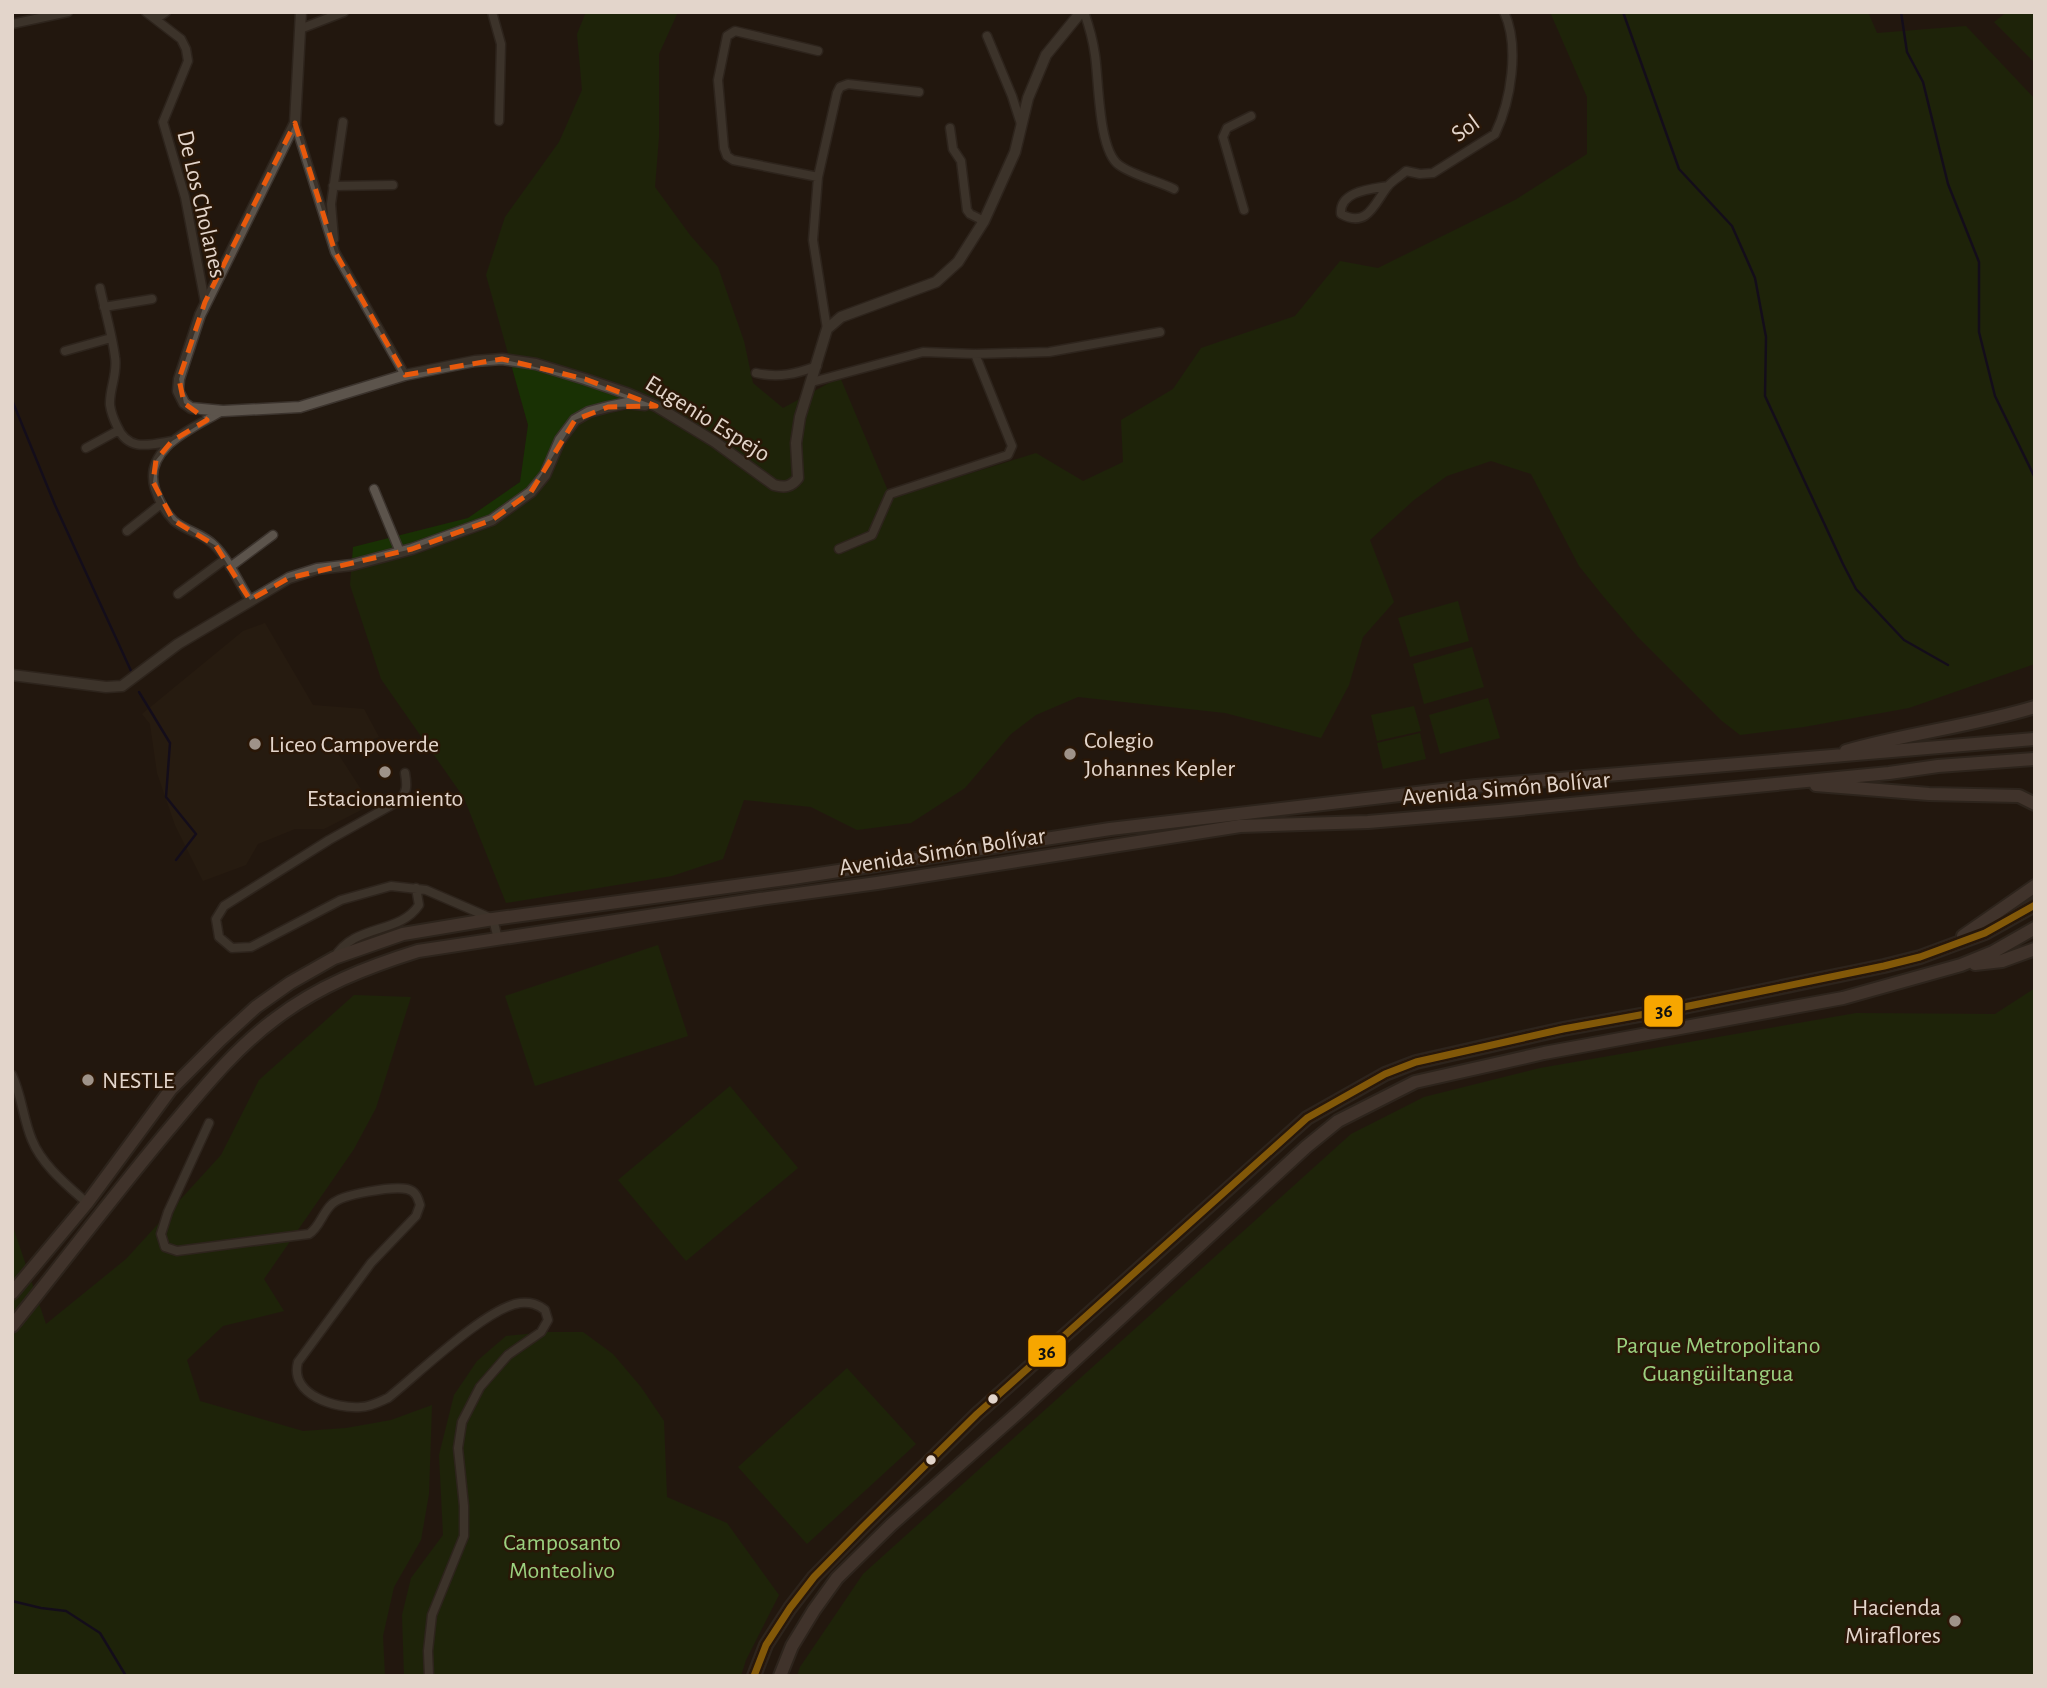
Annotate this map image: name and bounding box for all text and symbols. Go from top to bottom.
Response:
street label: Sol [1447,111,1484,147]
street label: De Los Cholanes [172,128,230,280]
street label: Eugenio Espejo [641,371,774,467]
place label: Colegio Johannes Kepler [1084,729,1235,781]
place label: Liceo Campoverde [269,733,439,757]
marker: Liceo Campoverde [247,736,263,752]
marker: Colegio Johannes Kepler [1062,746,1078,762]
marker: Estacionamiento [377,764,393,780]
street label: Avenida Simón Bolívar [1401,768,1611,810]
place label: Estacionamiento [307,787,463,811]
street label: Avenida Simón Bolívar [837,824,1047,880]
line badge: 36 [1643,994,1684,1028]
text: 36 [1655,1002,1673,1021]
place label: NESTLE [102,1069,175,1093]
marker: NESTLE [80,1072,96,1088]
line badge: 36 [1027,1334,1067,1368]
park label: Parque Metropolitano Guangüiltangua [1615,1334,1821,1386]
text: 36 [1038,1343,1056,1362]
unlabelled marker [986,1392,1000,1406]
unlabelled marker [924,1453,938,1467]
park label: Camposanto Monteolivo [503,1531,621,1583]
place label: Hacienda Miraflores [1845,1596,1941,1648]
marker: Hacienda Miraflores [1947,1613,1963,1629]

